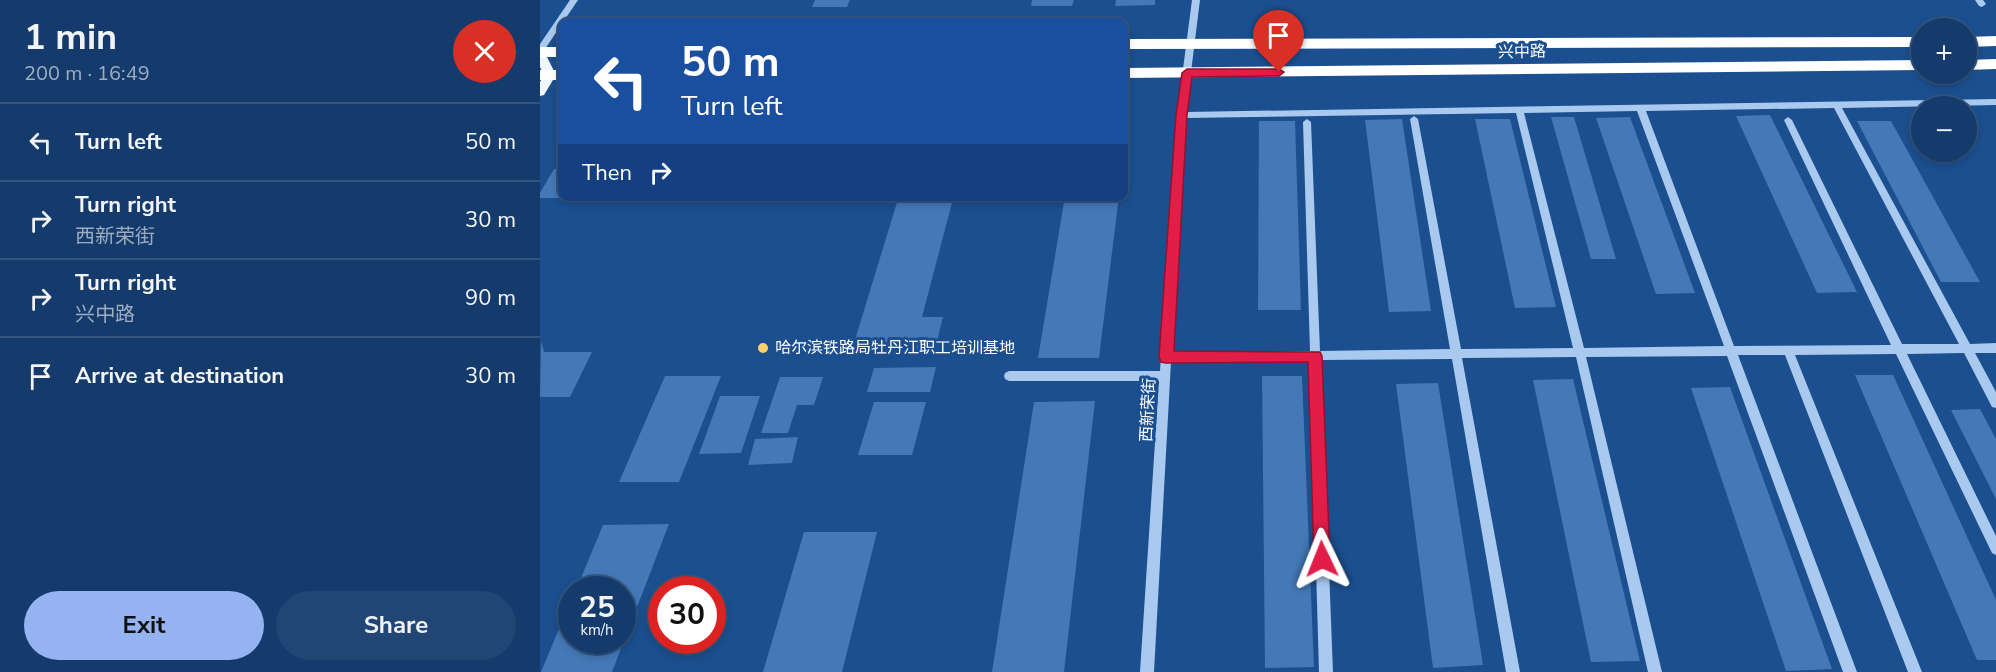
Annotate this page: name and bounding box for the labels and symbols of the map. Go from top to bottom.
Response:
pin [1253,10,1304,72]
street label: 兴中路 [1498,41,1546,63]
place label: 哈尔滨铁路局牡丹江职工培训基地 [775,337,1015,359]
marker: 哈尔滨铁路局牡丹江职工培训基地 [756,341,770,355]
street label: 西新荣街 [1135,377,1161,443]
position arrow [1290,527,1354,591]
speed limit sign: 30 [648,576,726,654]

